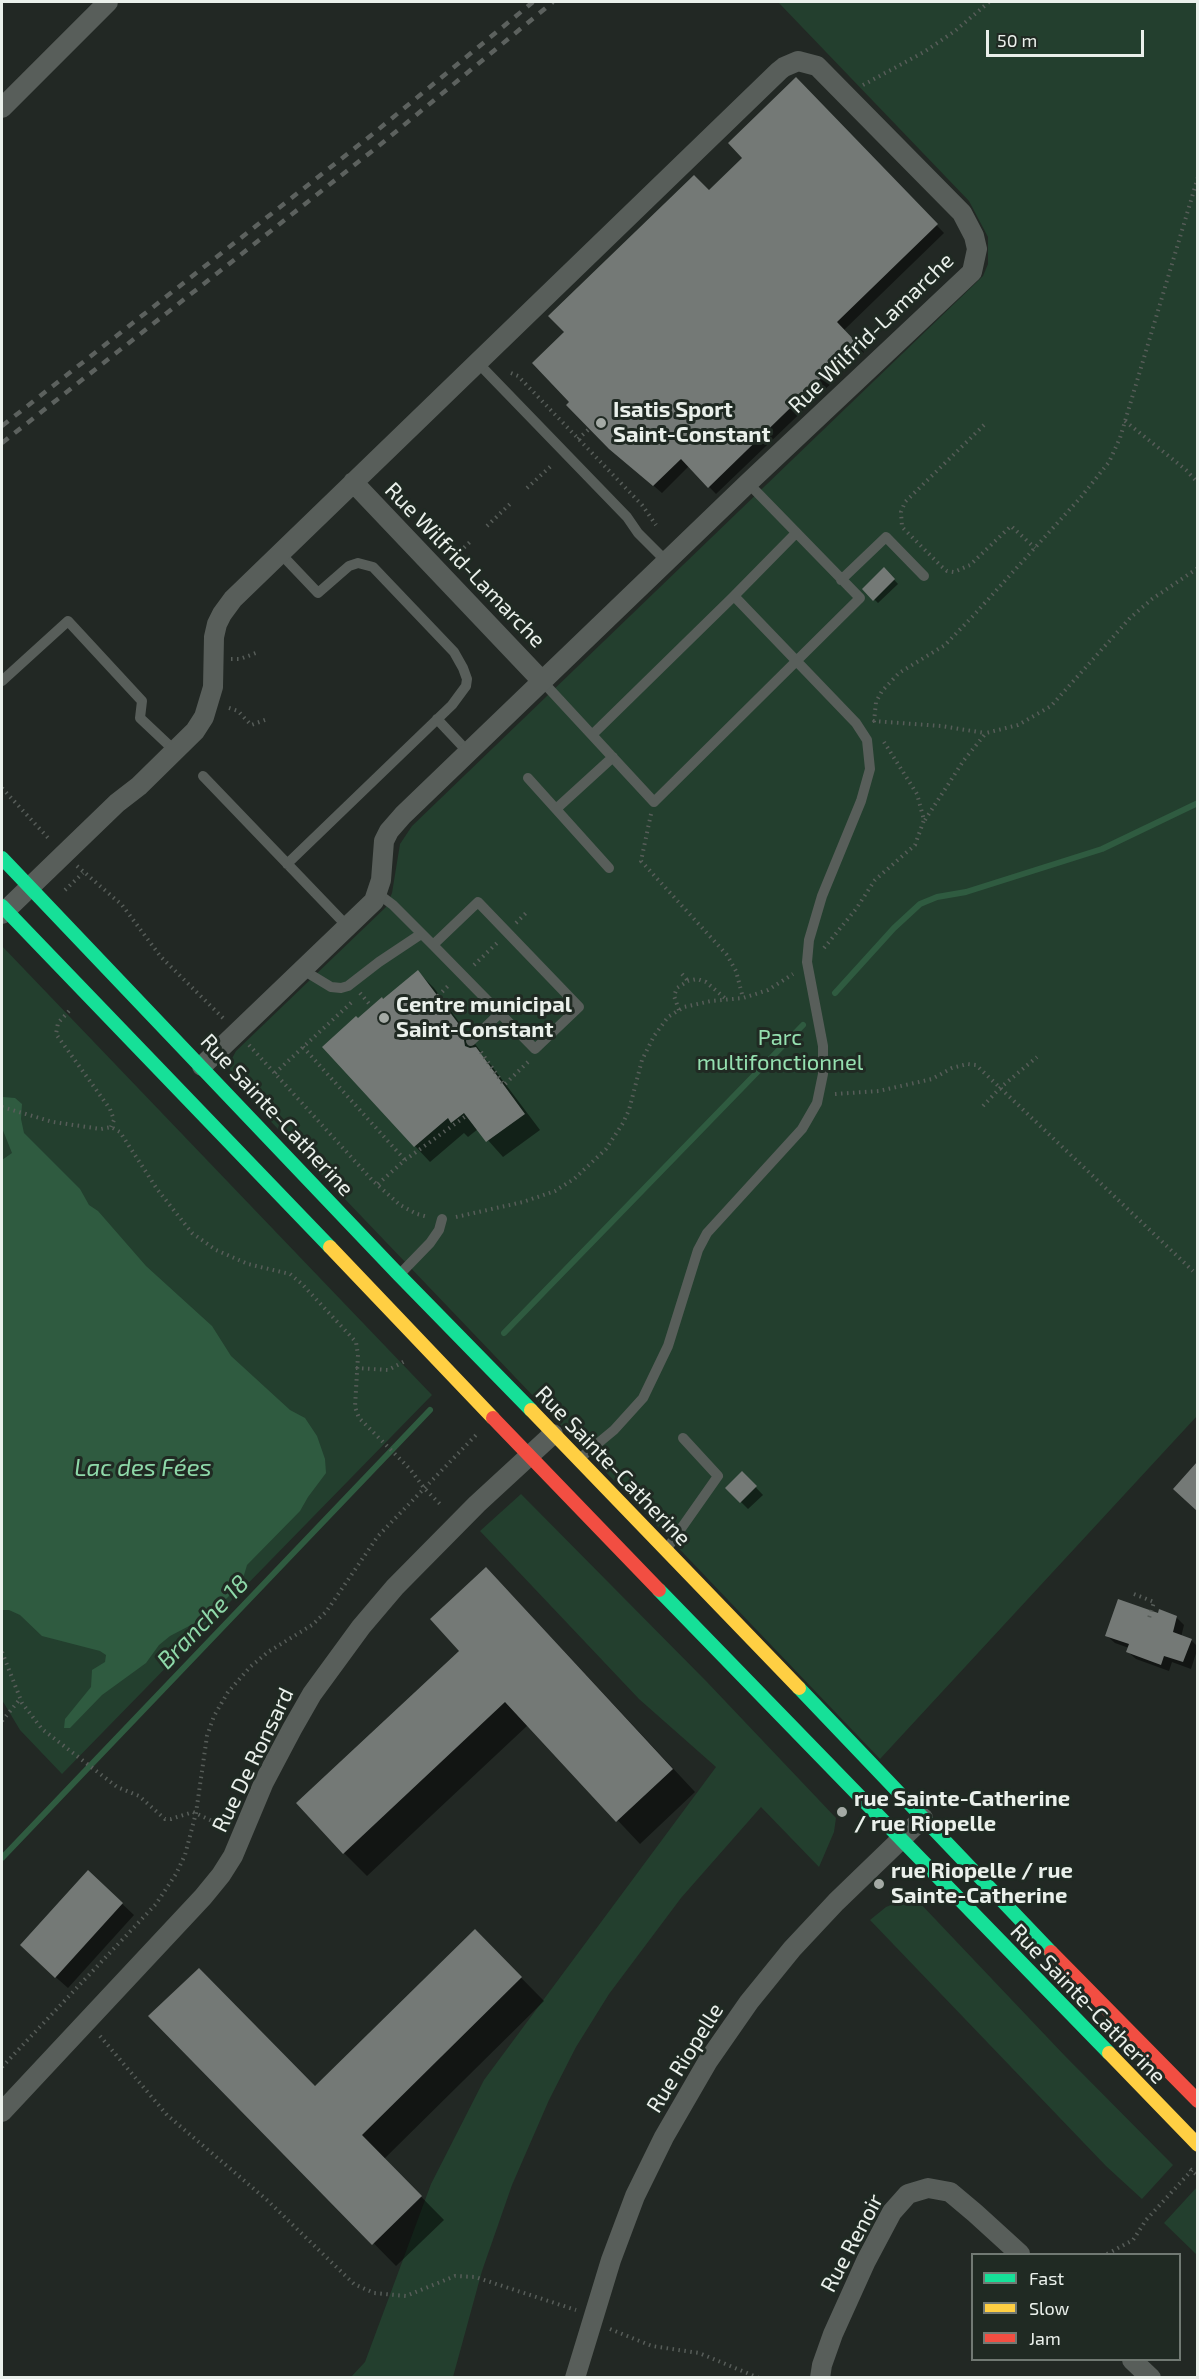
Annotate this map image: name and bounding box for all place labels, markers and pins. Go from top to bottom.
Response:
place label: Isatis Sport Saint-Constant [613,397,770,448]
marker: Isatis Sport Saint-Constant [594,416,608,430]
place label: Centre municipal Saint-Constant [396,992,572,1044]
marker: Centre municipal Saint-Constant [377,1011,391,1025]
place label: rue Sainte-Catherine / rue Riopelle [854,1786,1070,1838]
marker: rue Sainte-Catherine / rue Riopelle [835,1805,849,1819]
place label: rue Riopelle / rue Sainte-Catherine [891,1858,1073,1910]
marker: rue Riopelle / rue Sainte-Catherine [872,1877,886,1891]

